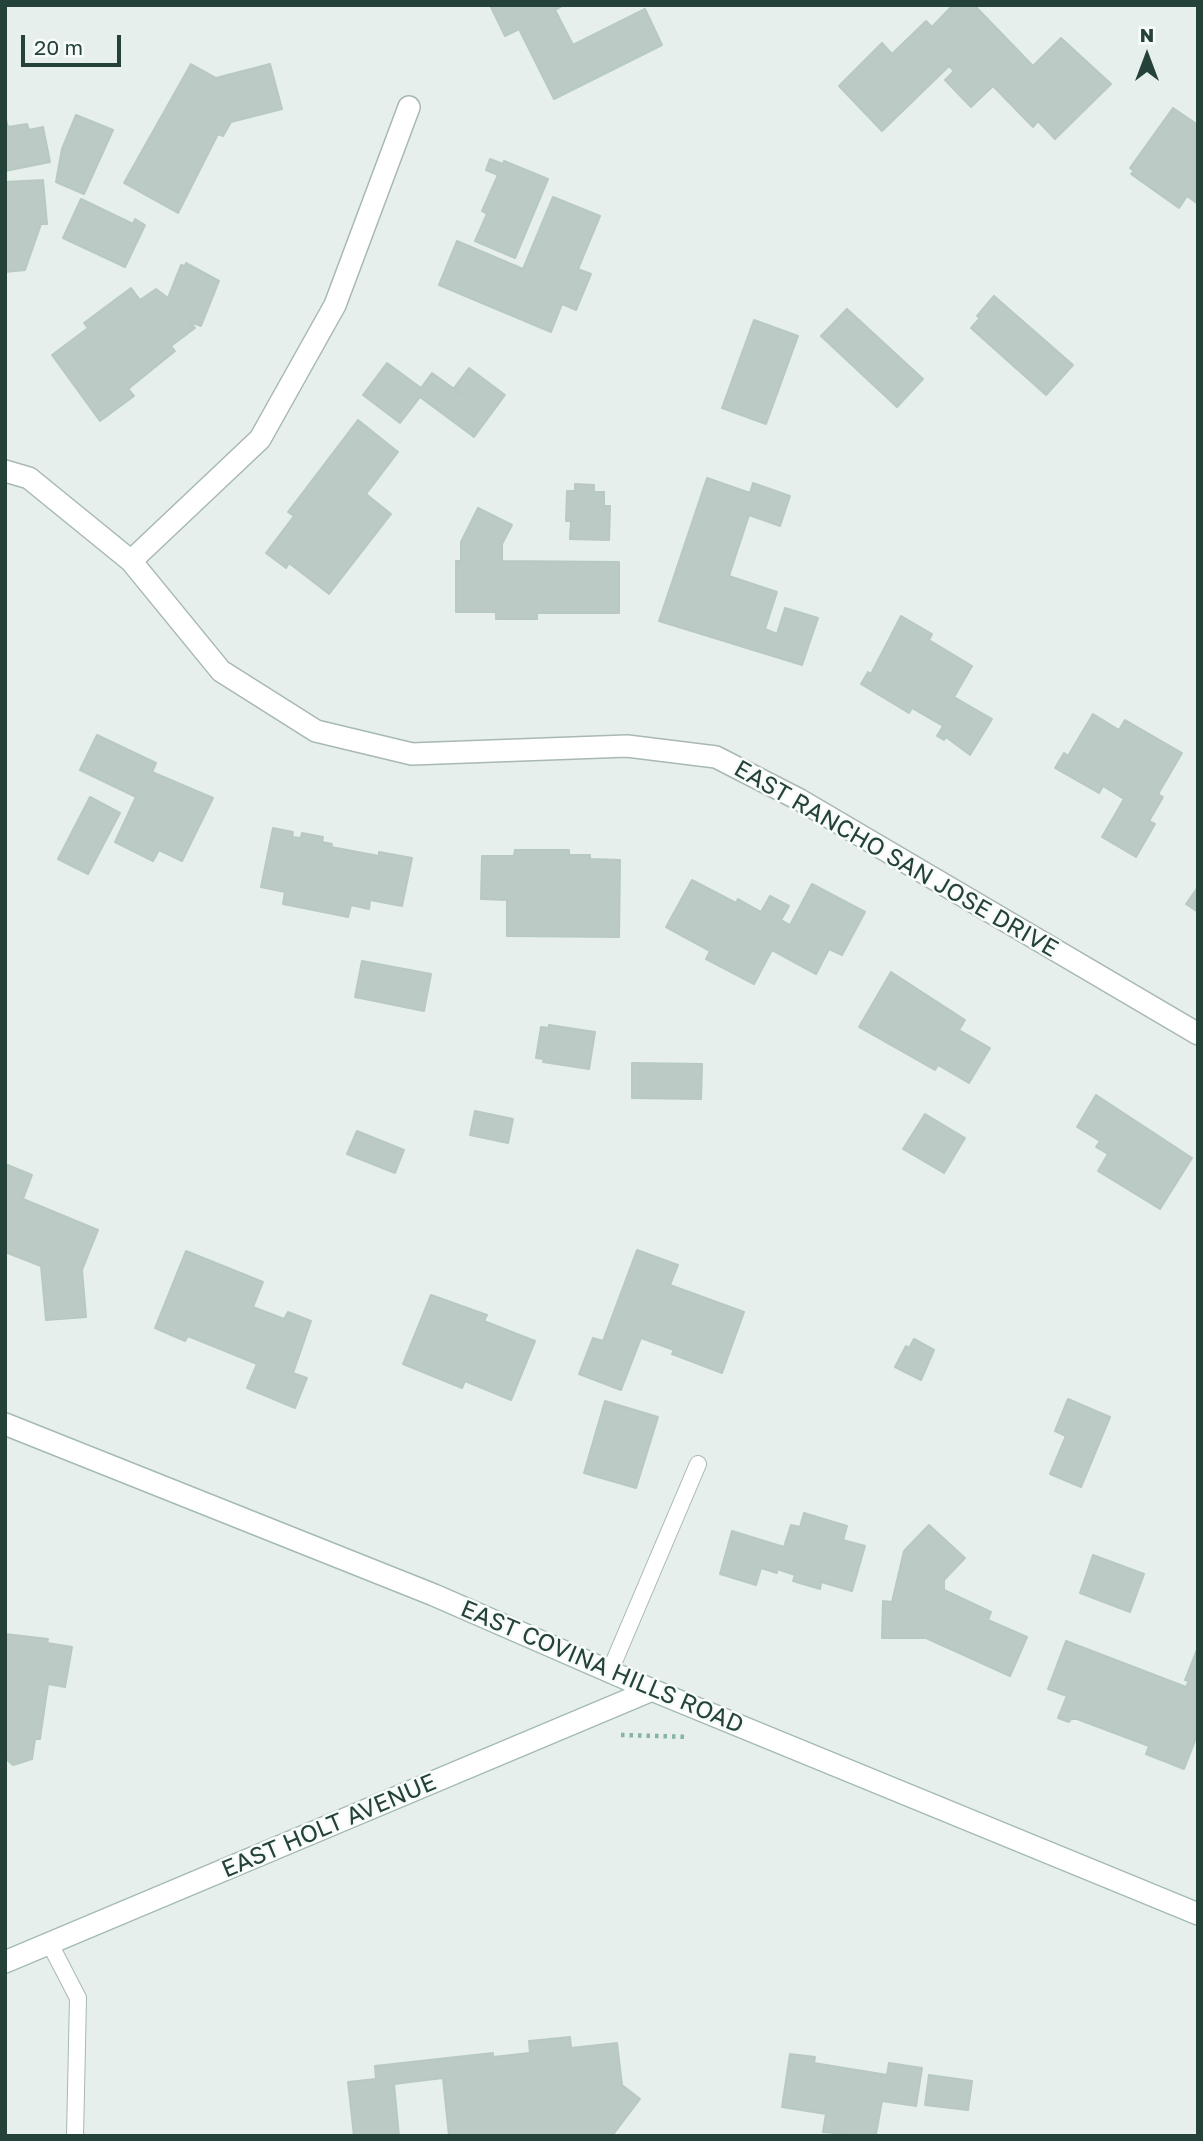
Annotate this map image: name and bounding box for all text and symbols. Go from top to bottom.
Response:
scale bar [24,21,124,65]
north arrow [1112,21,1182,91]
text: N [1140,23,1154,46]
text: 20 m [34,34,83,60]
street label: EAST RANCHO SAN JOSE DRIVE [729,754,1063,964]
street label: EAST COVINA HILLS ROAD [456,1594,748,1740]
street label: EAST HOLT AVENUE [217,1768,441,1884]

